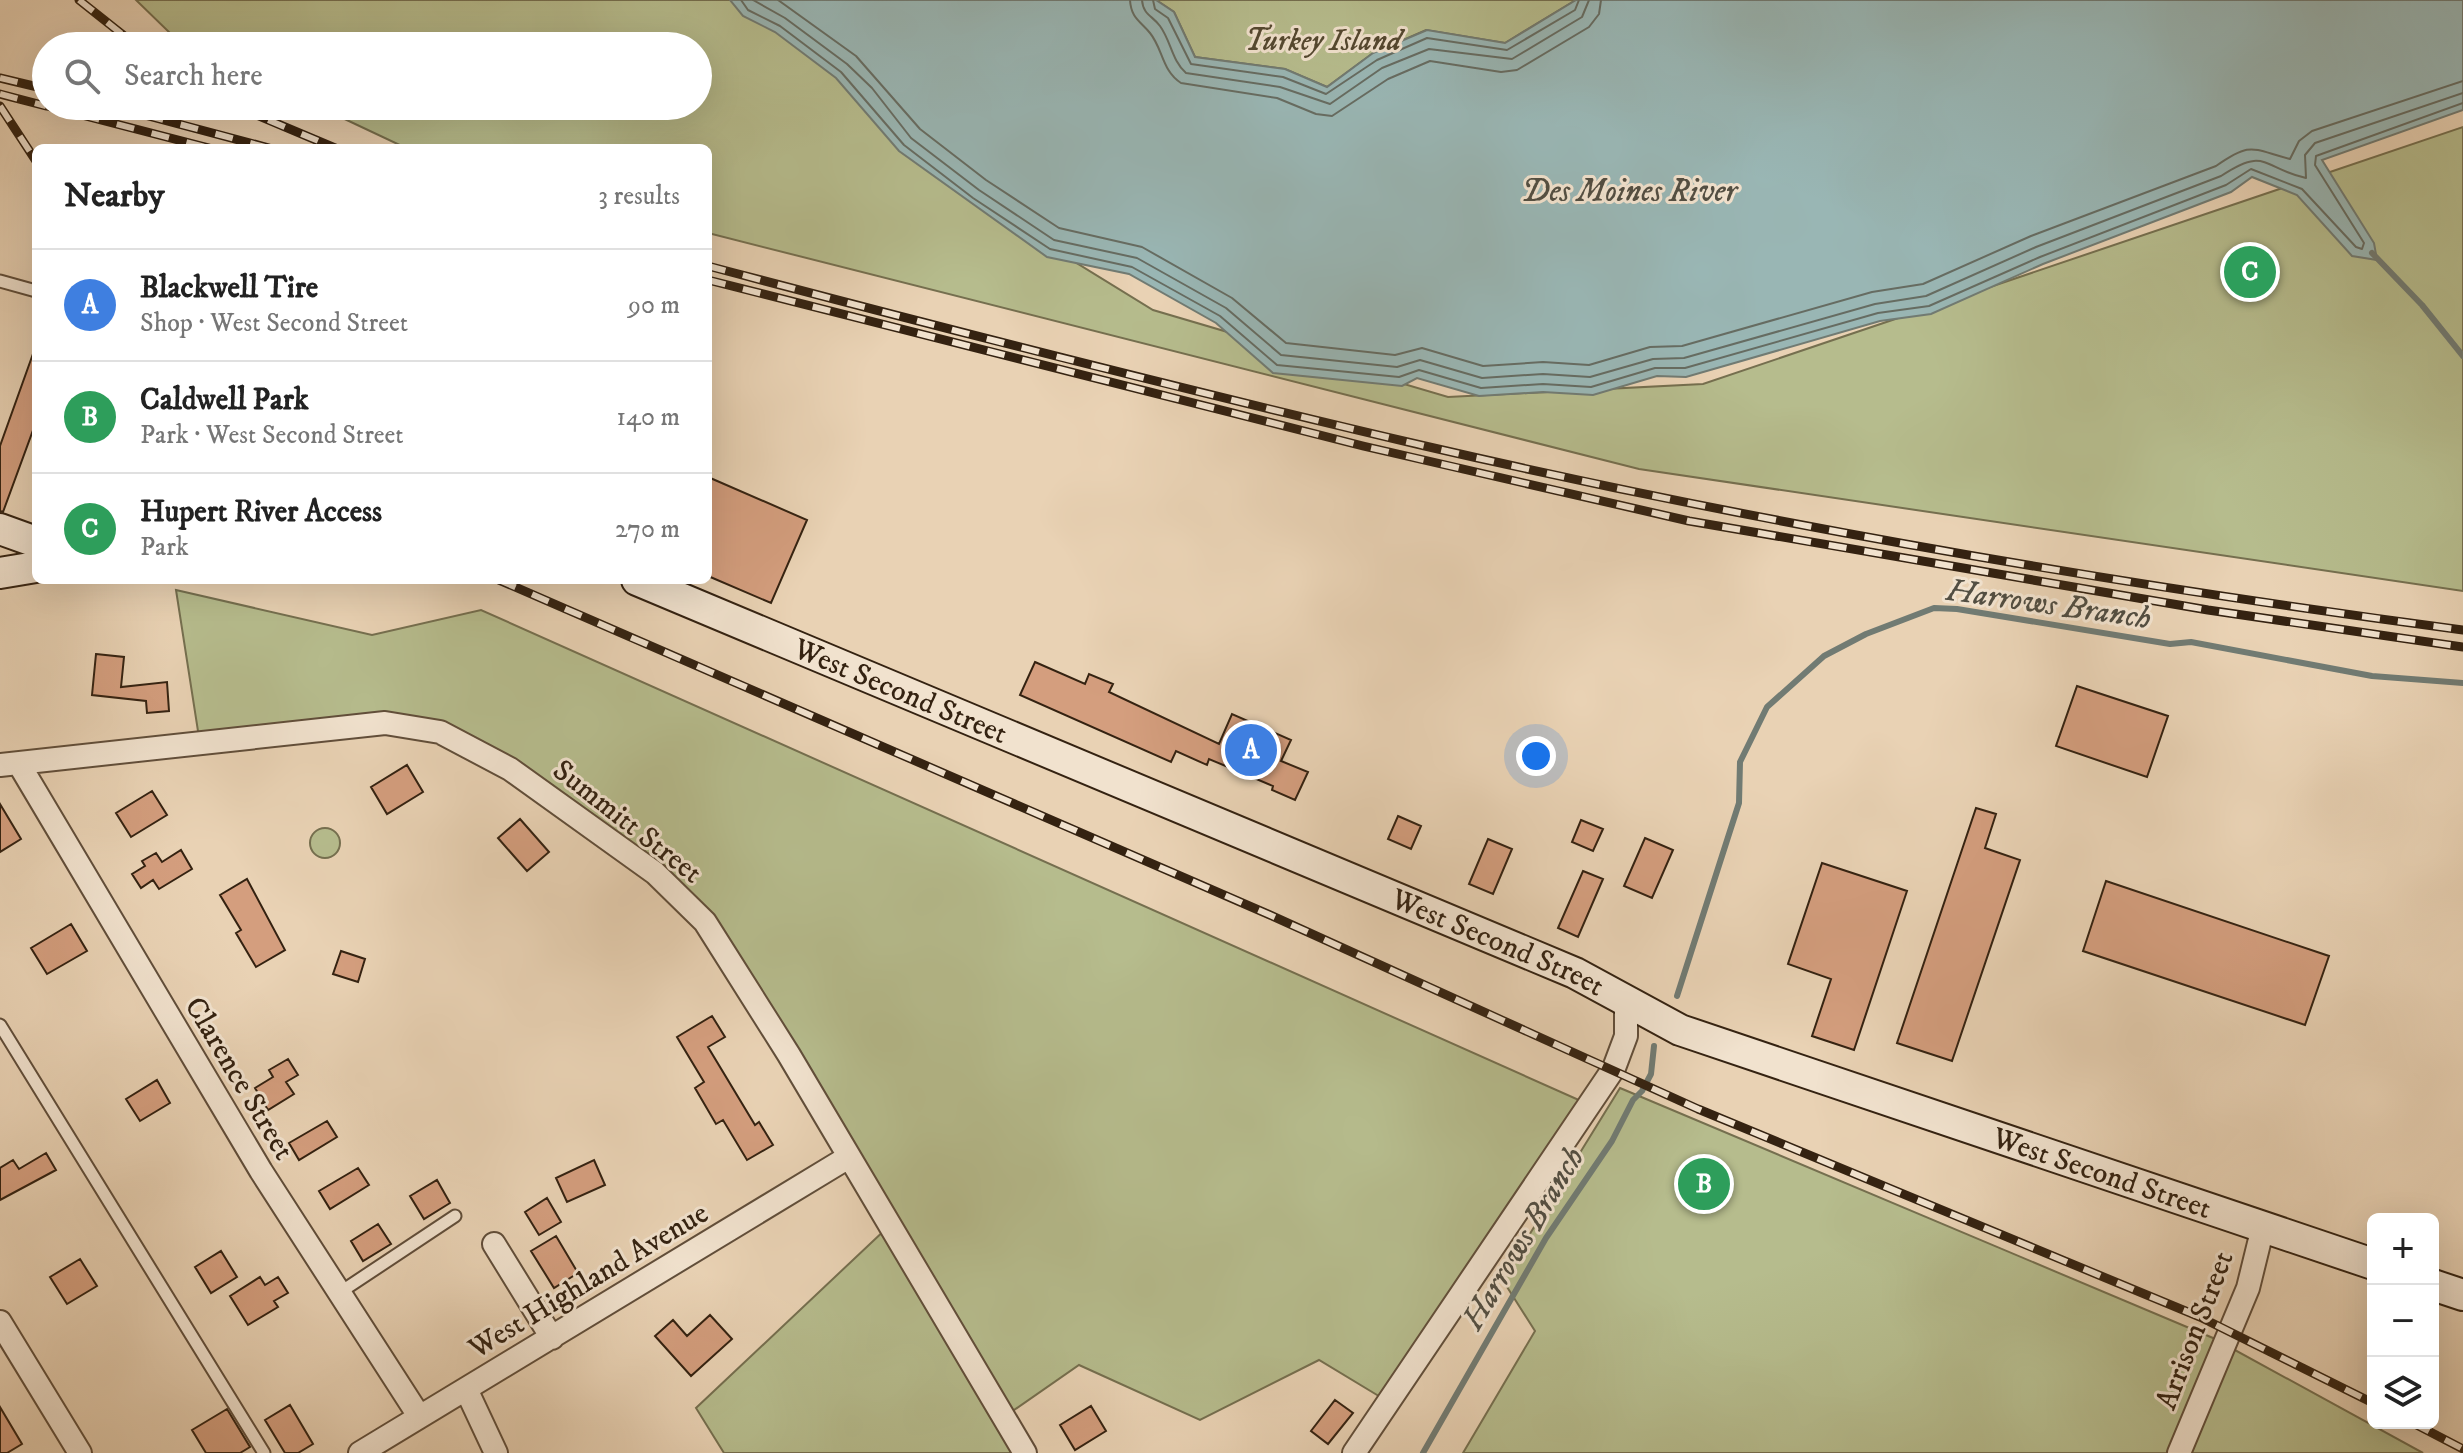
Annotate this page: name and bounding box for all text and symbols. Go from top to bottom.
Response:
park label: Turkey Island [1245,23,1406,60]
search box [32,32,712,120]
icon: search [60,54,104,98]
text: Search here [124,58,263,95]
water label: Des Moines River [1521,172,1739,212]
text: Nearby [64,175,165,217]
text: 3 results [598,180,680,213]
pin: C [2224,242,2276,302]
text: Blackwell Tire [140,270,318,307]
text: A [82,289,98,322]
text: 90 m [628,289,680,322]
text: Shop · West Second Street [140,307,408,340]
text: Caldwell Park [140,382,309,419]
text: B [82,401,98,434]
text: 140 m [616,401,680,434]
text: Park · West Second Street [140,419,404,452]
text: Hupert River Access [140,494,382,531]
text: C [81,513,99,546]
text: 270 m [615,513,680,546]
text: Park [140,531,189,564]
water label: Harrows Branch [1943,571,2154,639]
street label: West Second Street [787,630,1013,753]
pin: A [1225,720,1277,780]
your location [1516,736,1556,776]
street label: Summitt Street [545,752,709,892]
street label: West Second Street [1385,881,1610,1005]
street label: Clarence Street [176,991,302,1167]
street label: West Second Street [1987,1120,2216,1228]
water label: Harrows Branch [1453,1140,1594,1339]
pin: B [1678,1154,1730,1214]
street label: West Highland Avenue [461,1195,715,1368]
map controls [2367,1213,2439,1429]
button: + [2367,1213,2439,1285]
street label: Arrison Street [2148,1246,2243,1415]
button: − [2367,1285,2439,1357]
button: layers [2367,1357,2439,1429]

